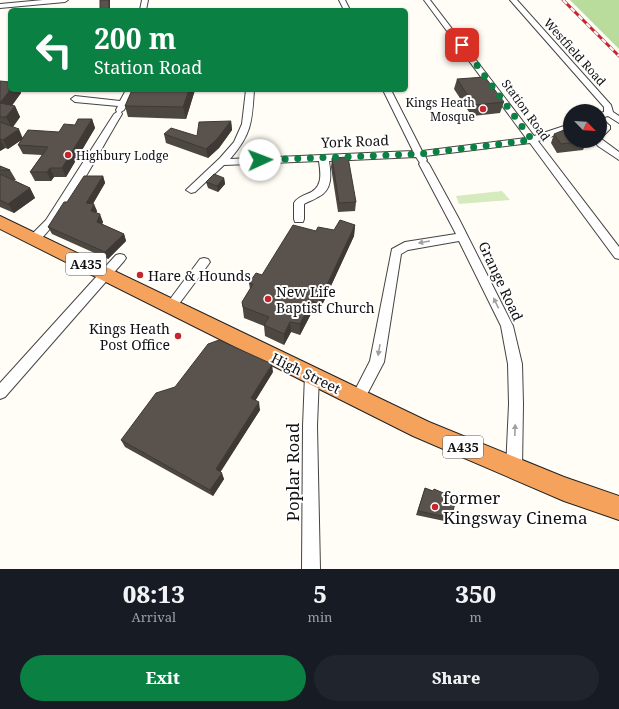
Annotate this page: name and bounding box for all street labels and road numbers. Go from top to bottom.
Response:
street label: Westfield Road [540,15,610,90]
street label: Station Road [498,76,554,145]
street label: York Road [320,130,390,152]
street label: Grange Road [474,238,528,324]
road number: A435 [66,253,106,275]
street label: High Street [268,348,344,398]
street label: Poplar Road [281,422,304,521]
road number: A435 [443,436,483,458]

